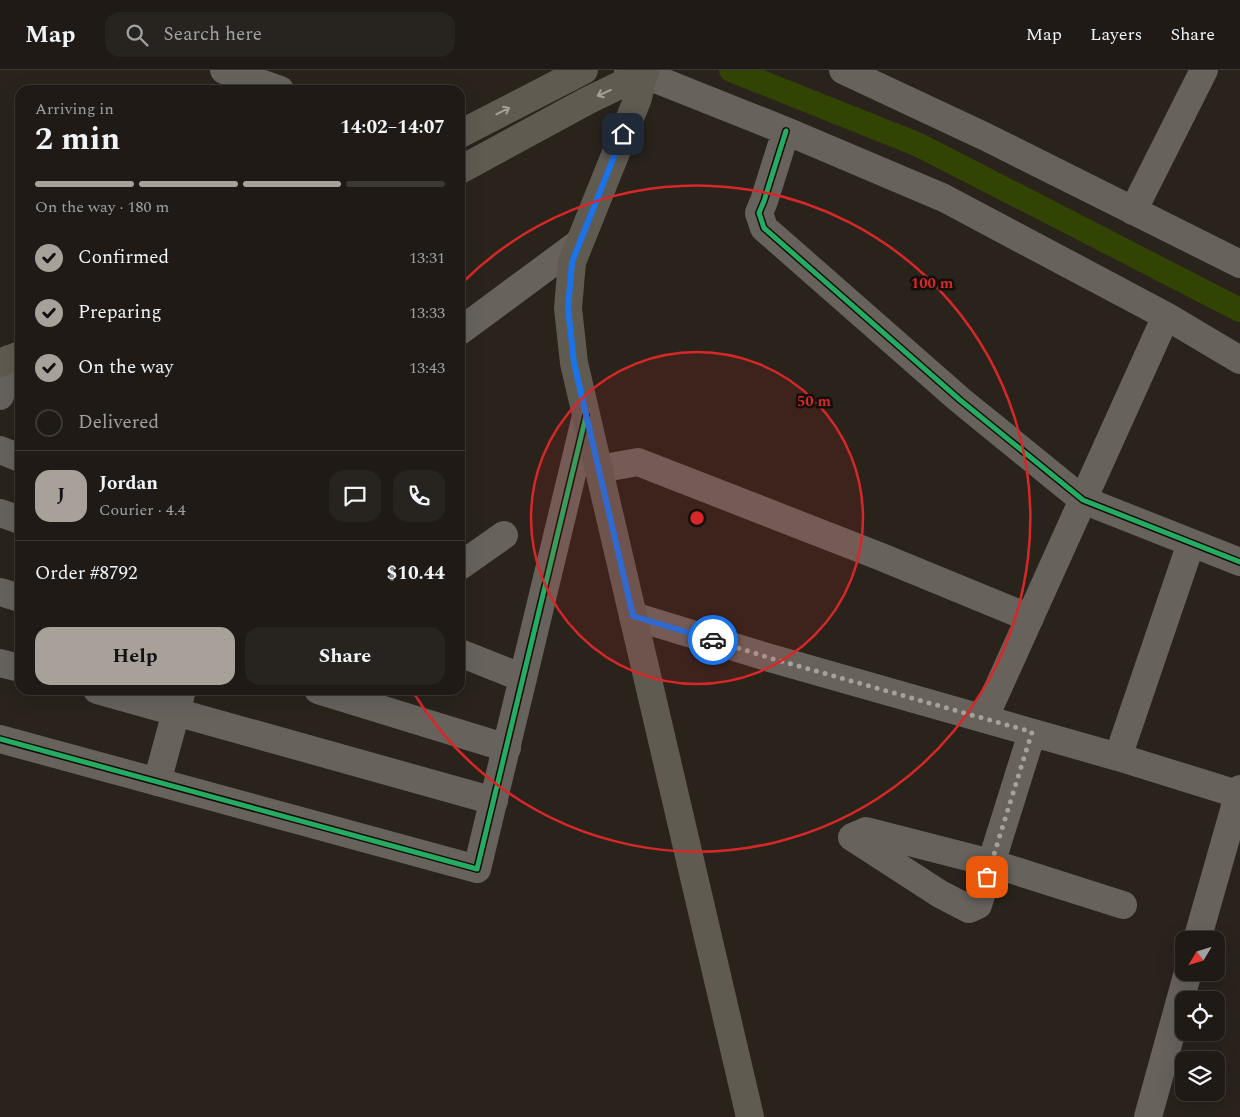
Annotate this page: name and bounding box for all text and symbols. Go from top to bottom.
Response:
search box [105,12,455,57]
text: Map [25,17,75,53]
text: Search here [163,20,262,49]
icon: search [123,21,151,49]
text: Map [1026,21,1062,48]
text: Layers [1090,21,1142,48]
text: Share [1170,21,1215,48]
one-way arrow [597,89,612,99]
text: Arriving in [35,97,114,121]
one-way arrow [496,106,511,116]
text: 14:02–14:07 [340,113,445,142]
pin [602,113,644,155]
text: 2 min [35,115,120,164]
icon: home [609,120,637,148]
text: On the way · 180 m [35,195,169,219]
text: Confirmed [78,243,169,272]
icon: check [35,244,63,272]
text: 13:31 [409,246,445,270]
text: 100 m [911,272,954,295]
text: Preparing [78,298,162,327]
icon: check [35,299,63,327]
text: 13:33 [409,301,445,325]
text: On the way [78,353,174,382]
icon: check [35,354,63,382]
text: 13:43 [409,356,445,380]
text: 50 m [797,390,832,413]
text: Delivered [78,408,159,437]
text: Jordan [99,469,158,498]
button: chat [329,470,381,522]
button: phone [393,470,445,522]
text: J [57,481,65,510]
text: Courier · 4.4 [99,498,186,522]
centre of rings [688,509,706,527]
text: Order #8792 [35,559,138,588]
text: $10.44 [387,559,445,588]
courier [688,615,738,665]
icon: car [699,626,727,654]
button: Help [35,627,235,685]
button: Share [245,627,445,685]
pin [966,856,1008,898]
icon: bag [973,863,1001,891]
north arrow [1175,931,1225,981]
map controls [1175,931,1225,1101]
button: locate [1175,991,1225,1041]
button: layers [1175,1051,1225,1101]

